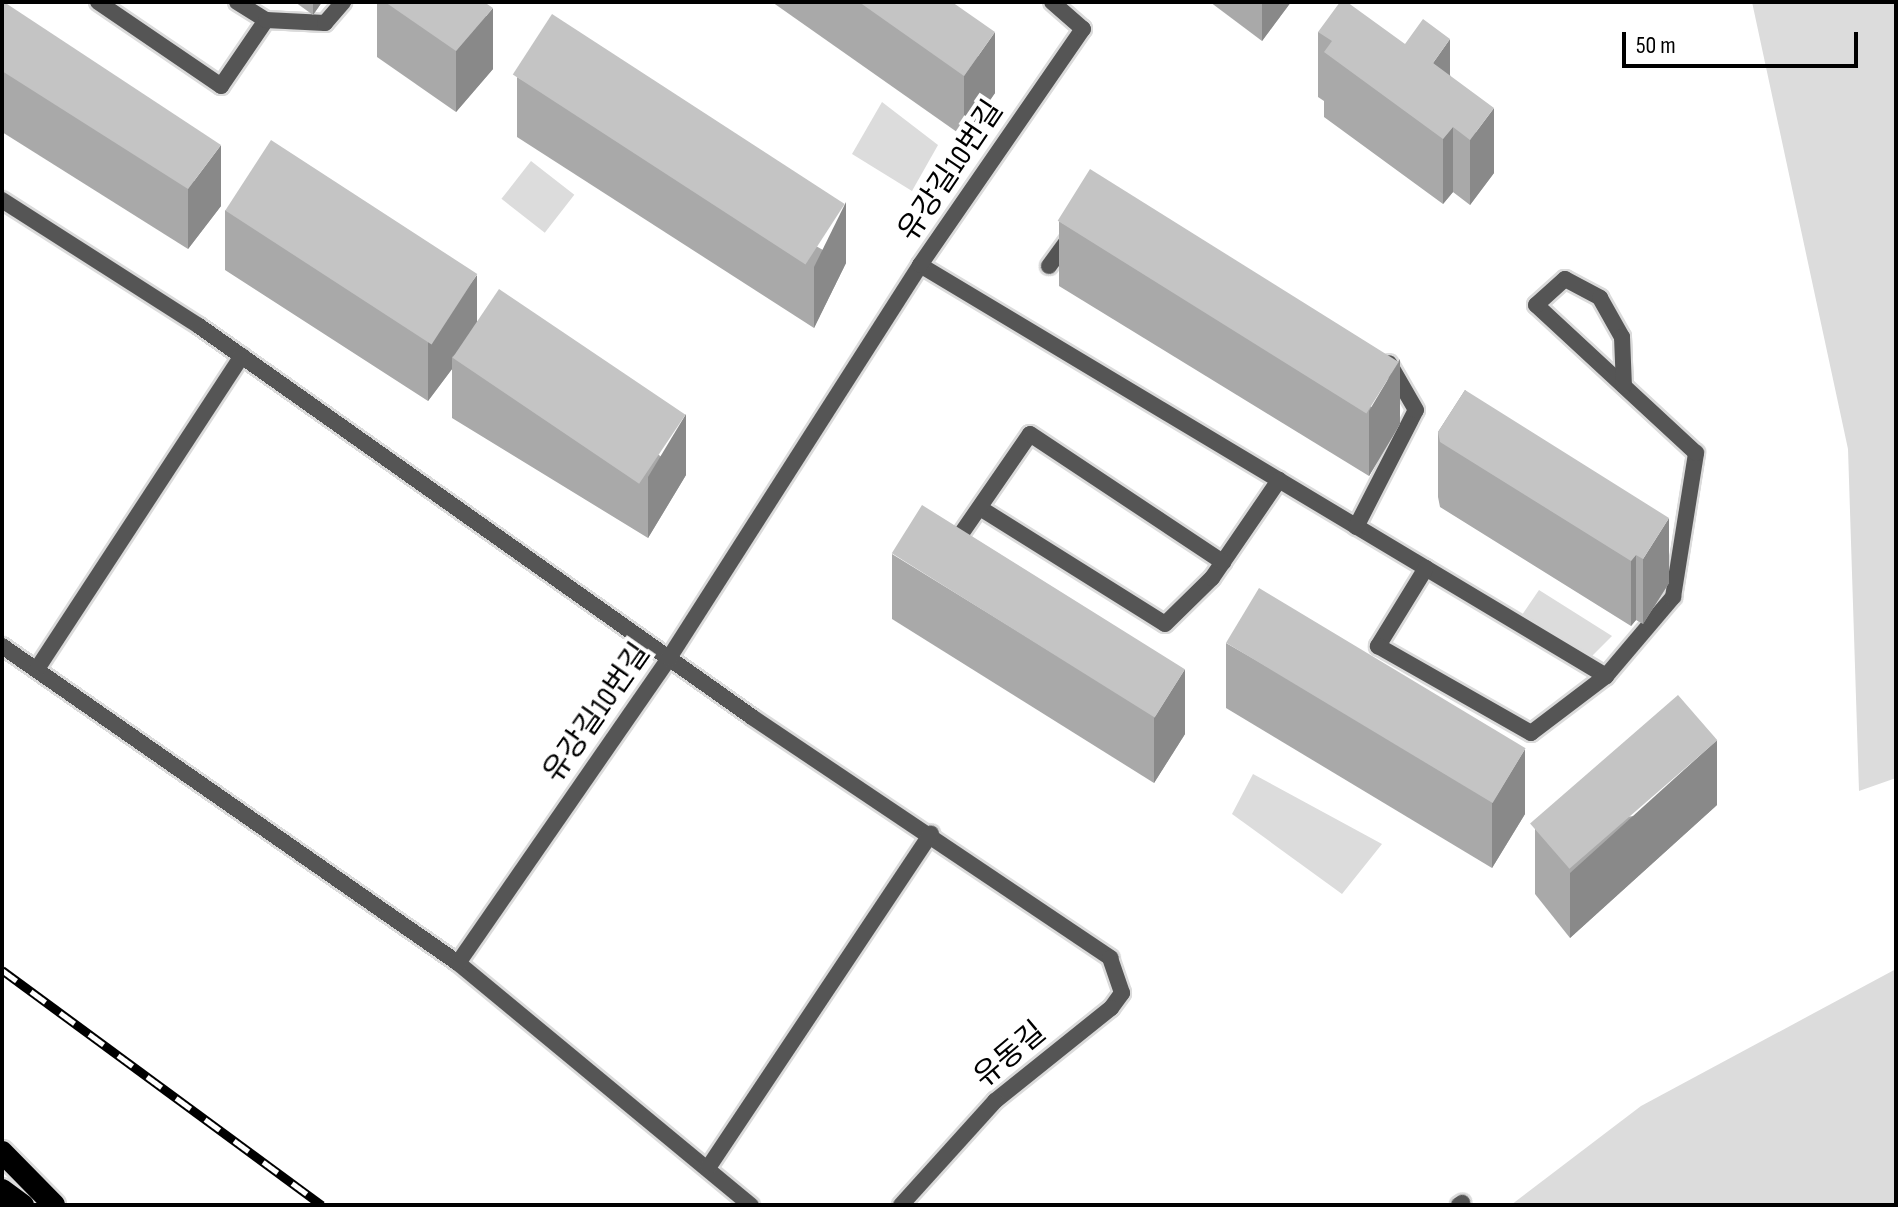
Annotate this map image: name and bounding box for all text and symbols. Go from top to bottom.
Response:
scale bar [1626,16,1862,66]
text: 50 m [1636,31,1676,60]
street label: 유강길10번길 [891,94,1011,248]
street label: 유강길10번길 [536,636,658,790]
street label: 유동길 [967,1015,1053,1095]

